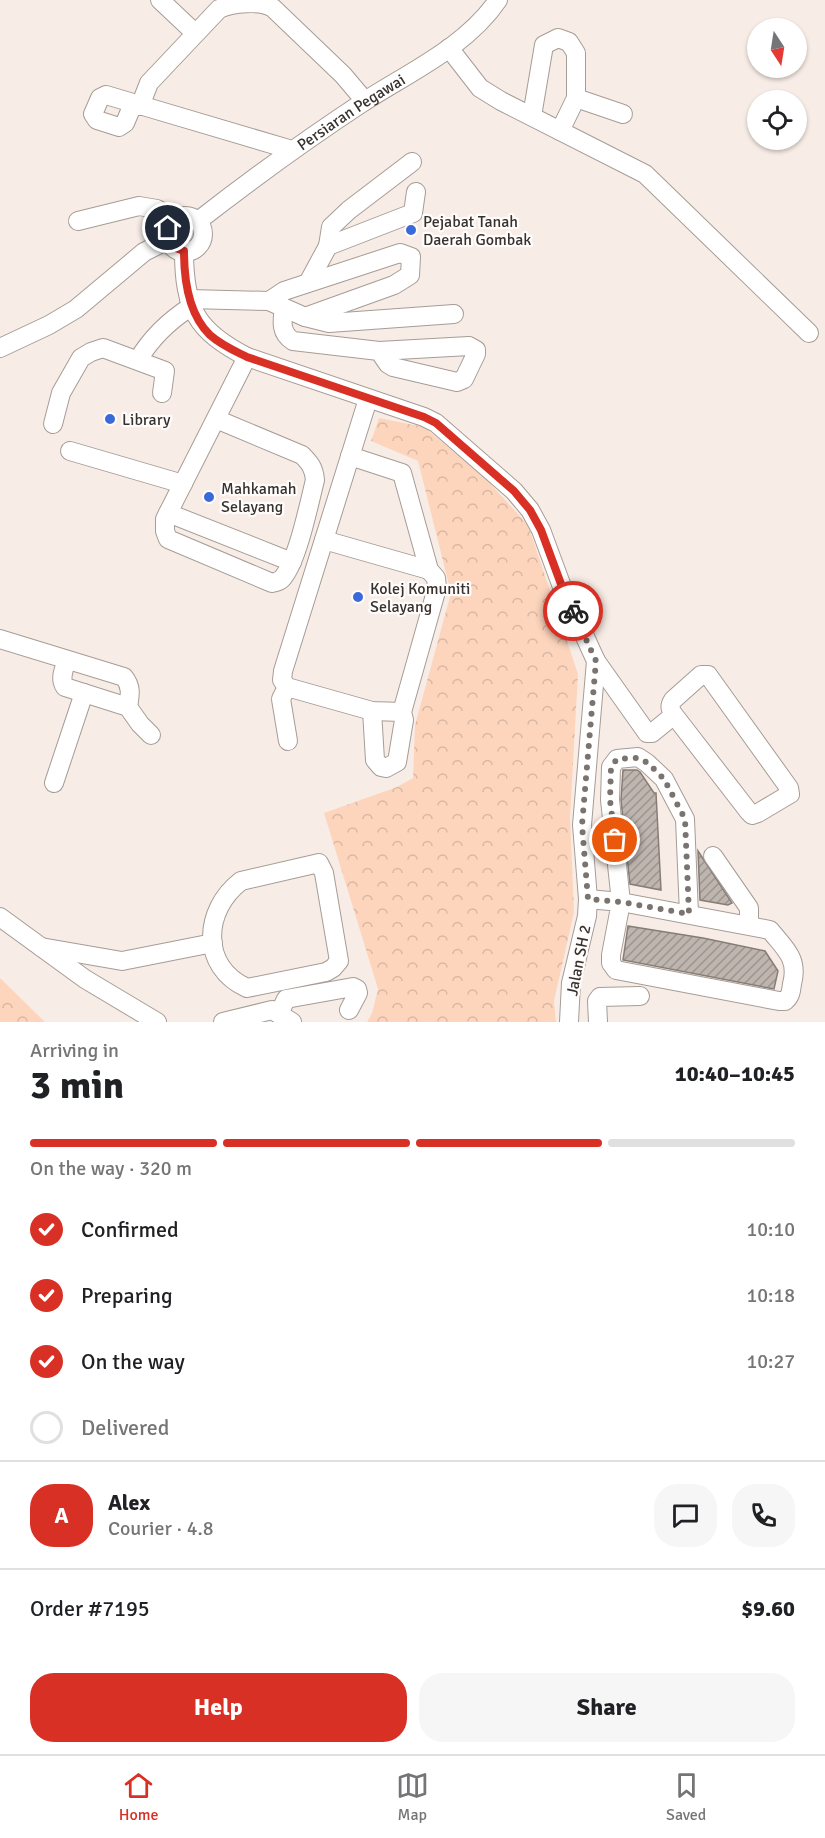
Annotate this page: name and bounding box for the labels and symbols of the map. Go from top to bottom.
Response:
north arrow [747,18,807,78]
street label: Persiaran Pegawai [293,70,409,155]
pin [142,202,193,253]
place label: Pejabat Tanah Daerah Gombak [423,212,531,250]
marker: Pejabat Tanah Daerah Gombak [404,223,418,237]
place label: Library [122,410,171,430]
marker: Library [103,412,117,426]
place label: Mahkamah Selayang [221,479,296,517]
marker: Mahkamah Selayang [202,490,216,504]
place label: Kolej Komuniti Selayang [370,579,470,617]
courier [543,581,603,641]
marker: Kolej Komuniti Selayang [351,590,365,604]
pin [589,814,640,865]
street label: Jalan SH 2 [562,923,596,997]

